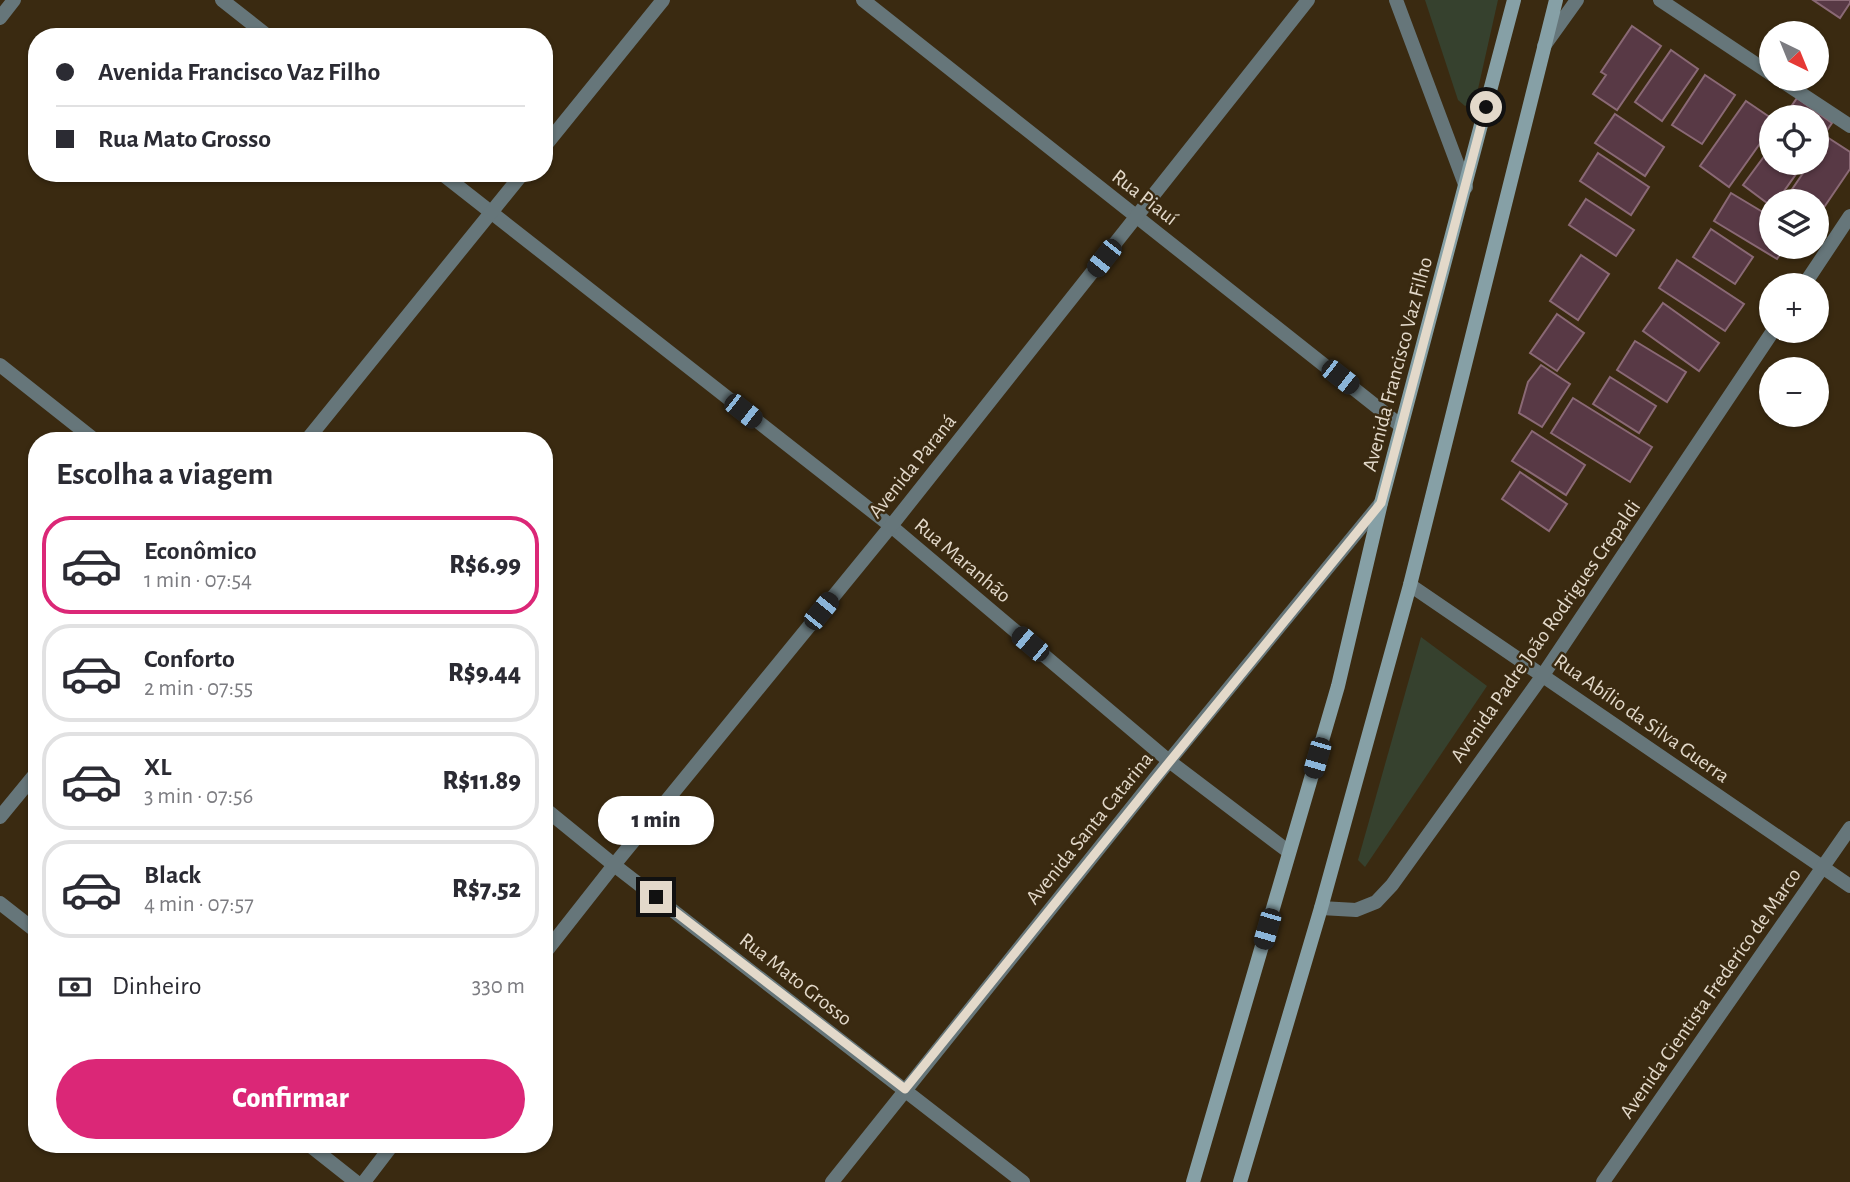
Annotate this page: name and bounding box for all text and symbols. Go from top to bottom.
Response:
north arrow [1759,21,1829,91]
map controls [1759,21,1829,427]
text: Avenida Francisco Vaz Filho [98,59,380,85]
route start [1470,91,1502,123]
button: locate [1759,105,1829,175]
text: Rua Mato Grosso [98,126,271,152]
street label: Rua Piauí [1108,166,1182,230]
button: layers [1759,189,1829,259]
car [1083,235,1126,281]
street label: Avenida Francisco Vaz Filho [1359,255,1436,474]
button: + [1759,273,1829,343]
car [1317,356,1364,398]
button: − [1759,357,1829,427]
car [720,390,767,432]
street label: Avenida Paraná [864,410,961,522]
text: Escolha a viagem [56,458,273,490]
street label: Avenida Padre João Rodrigues Crepaldi [1446,496,1644,766]
street label: Rua Maranhão [910,514,1015,607]
icon: car [60,534,123,597]
text: Econômico [144,538,257,564]
text: R$6.99 [449,552,521,578]
text: 1 min · 07:54 [144,569,252,592]
car [800,588,843,634]
car [1008,622,1053,666]
icon: car [60,642,123,705]
text: Conforto [144,646,235,672]
street label: Rua Abílio da Silva Guerra [1550,650,1733,787]
text: R$9.44 [448,660,521,686]
text: 2 min · 07:55 [144,677,253,700]
car [1302,735,1333,781]
street label: Avenida Santa Catarina [1022,748,1157,908]
icon: car [60,750,123,813]
text: XL [144,754,171,780]
text: R$11.89 [442,768,521,794]
text: 3 min · 07:56 [144,785,253,808]
callout: 1 min [598,796,714,844]
text: 1 min [632,809,680,832]
icon: car [60,858,123,921]
text: Black [144,862,201,888]
street label: Avenida Cientista Frederico de Marco [1616,864,1805,1122]
text: R$7.52 [452,876,521,902]
route end [640,881,672,913]
text: 4 min · 07:57 [144,893,254,916]
car [1252,906,1283,952]
street label: Rua Mato Grosso [735,929,856,1030]
icon: cash [56,968,94,1006]
text: Dinheiro [112,973,201,999]
text: 330 m [472,975,525,998]
button: Confirmar [56,1059,525,1139]

